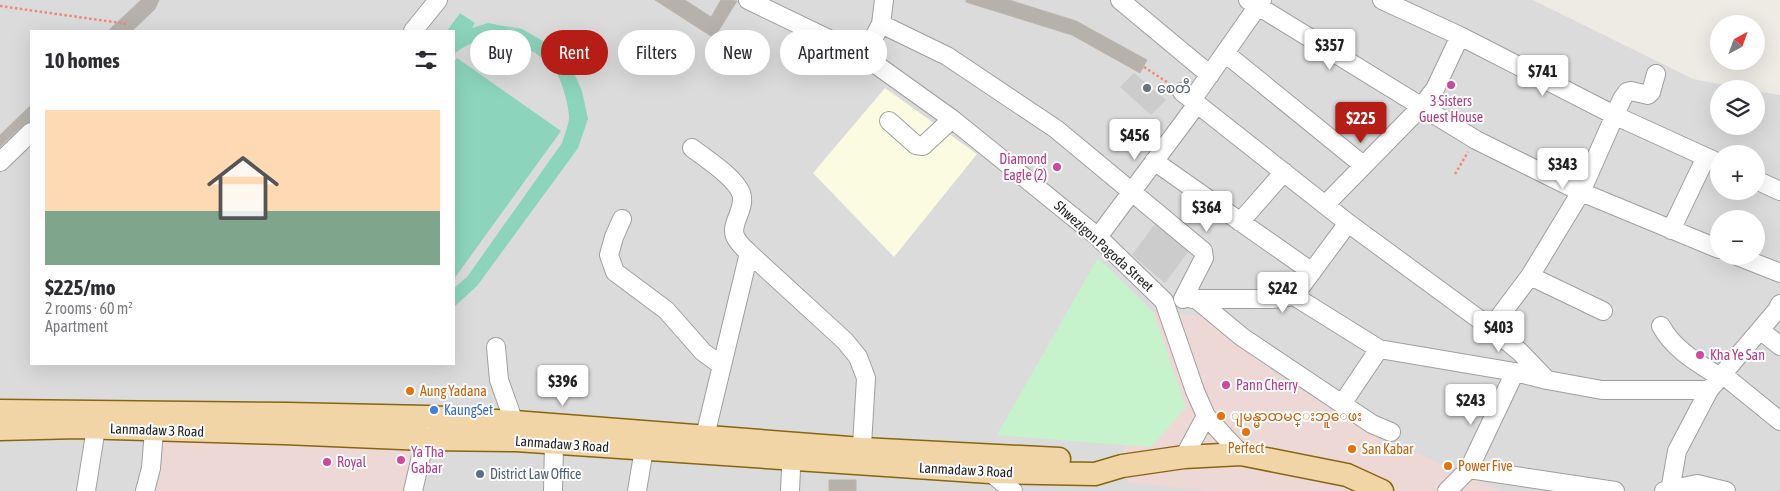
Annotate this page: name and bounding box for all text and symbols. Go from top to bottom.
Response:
north arrow [1710,15,1765,70]
map controls [1710,15,1765,265]
pin: $357 [1300,28,1360,71]
chip: Buy [470,30,531,75]
chip: Rent [541,30,608,75]
chip: Filters [618,30,695,75]
chip: New [705,30,770,75]
chip: Apartment [780,30,887,75]
text: $357 [1315,36,1345,54]
icon: filters [412,46,440,74]
text: 10 homes [45,48,120,72]
pin: $741 [1513,54,1573,97]
text: $741 [1528,62,1558,80]
place label: စေတီ [1157,78,1191,96]
marker: 3 Sisters Guest House [1445,79,1457,91]
button: layers [1710,80,1765,135]
marker: စေတီ [1141,82,1153,94]
place label: 3 Sisters Guest House [1419,93,1483,125]
pin: $225 [1331,102,1391,144]
text: $225 [1346,109,1376,127]
pin: $456 [1105,119,1165,161]
text: $456 [1120,126,1150,144]
icon: home [198,143,288,233]
button: + [1710,145,1765,200]
pin: $343 [1533,148,1593,190]
place label: Diamond Eagle (2) [999,151,1047,183]
text: $343 [1548,155,1578,173]
marker: Diamond Eagle (2) [1051,161,1063,173]
pin: $364 [1177,190,1237,233]
street label: Shwezigon Pagoda Street [1051,197,1157,295]
text: $364 [1192,198,1222,216]
button: − [1710,210,1765,265]
pin: $242 [1253,272,1313,314]
text: $225/mo [45,275,116,299]
text: $242 [1268,279,1298,297]
text: 2 rooms · 60 m² [45,299,133,317]
pin: $403 [1469,310,1529,353]
text: Apartment [45,317,108,335]
text: $403 [1484,318,1514,336]
place label: Kha Ye San [1710,347,1765,363]
marker: Kha Ye San [1694,349,1706,361]
pin: $396 [533,364,593,407]
text: $396 [548,372,578,390]
place label: Pann Cherry [1236,377,1298,393]
marker: Pann Cherry [1220,379,1232,391]
place label: Aung Yadana [420,383,487,399]
pin: $243 [1441,384,1501,426]
marker: Aung Yadana [404,385,416,397]
text: $243 [1456,391,1486,409]
place label: KaungSet [444,402,493,418]
marker: KaungSet [428,404,440,416]
place label: ျမန္မာထမင္းဘူေဖး [1231,408,1362,428]
marker: ျမန္မာထမင္းဘူေဖး [1215,410,1227,422]
street label: Lanmadaw 3 Road [110,420,204,440]
marker: Perfect [1240,426,1252,438]
street label: Lanmadaw 3 Road [515,433,609,455]
place label: Perfect [1228,440,1264,456]
place label: San Kabar [1362,441,1414,457]
marker: San Kabar [1346,443,1358,455]
place label: Ya Tha Gabar [411,444,444,476]
place label: Royal [337,454,367,470]
marker: Ya Tha Gabar [395,454,407,466]
marker: Royal [321,456,333,468]
place label: Power Five [1458,458,1513,474]
street label: Lanmadaw 3 Road [919,460,1013,480]
marker: Power Five [1442,460,1454,472]
place label: District Law Office [490,466,581,482]
marker: District Law Office [474,468,486,480]

